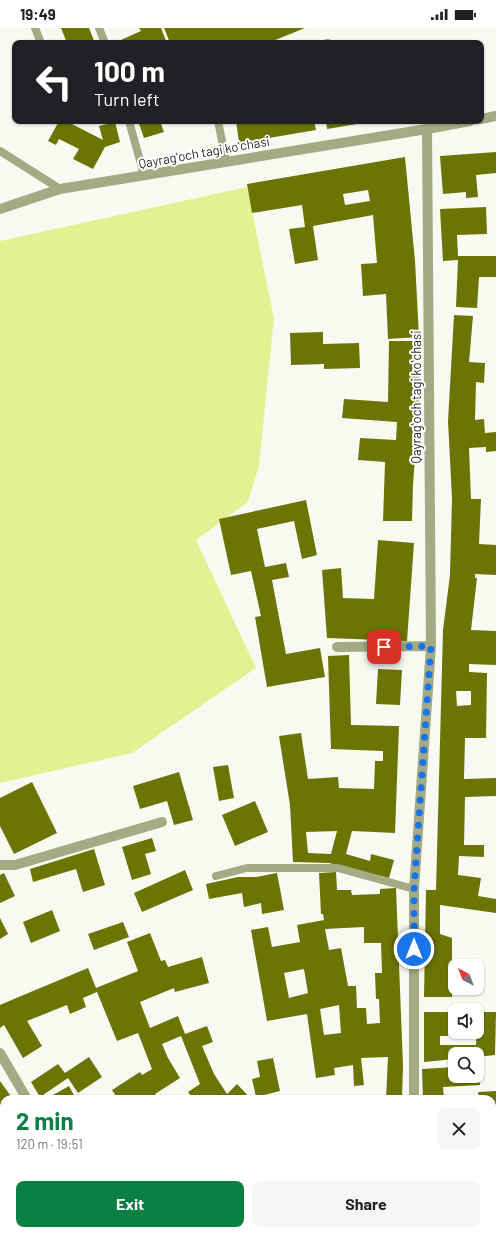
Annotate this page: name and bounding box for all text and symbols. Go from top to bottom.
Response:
text: 19:49 [20,5,56,23]
text: 100 m [94,54,165,88]
icon: left [28,56,80,108]
text: Turn left [94,88,160,110]
street label: Qayragʻoch tagi koʻchasi [137,133,271,171]
street label: Qayragʻoch tagi koʻchasi [408,331,424,463]
pin [367,630,401,664]
icon: arrive [373,636,395,658]
position arrow [393,928,435,970]
north arrow [448,959,484,995]
map controls [448,959,484,1083]
button: sound [448,1003,484,1039]
button: search [448,1047,484,1083]
text: 2 min [16,1106,74,1135]
button: close [438,1108,480,1150]
text: 120 m · 19:51 [16,1136,83,1152]
button: Exit [16,1181,244,1227]
button: Share [252,1181,480,1227]

